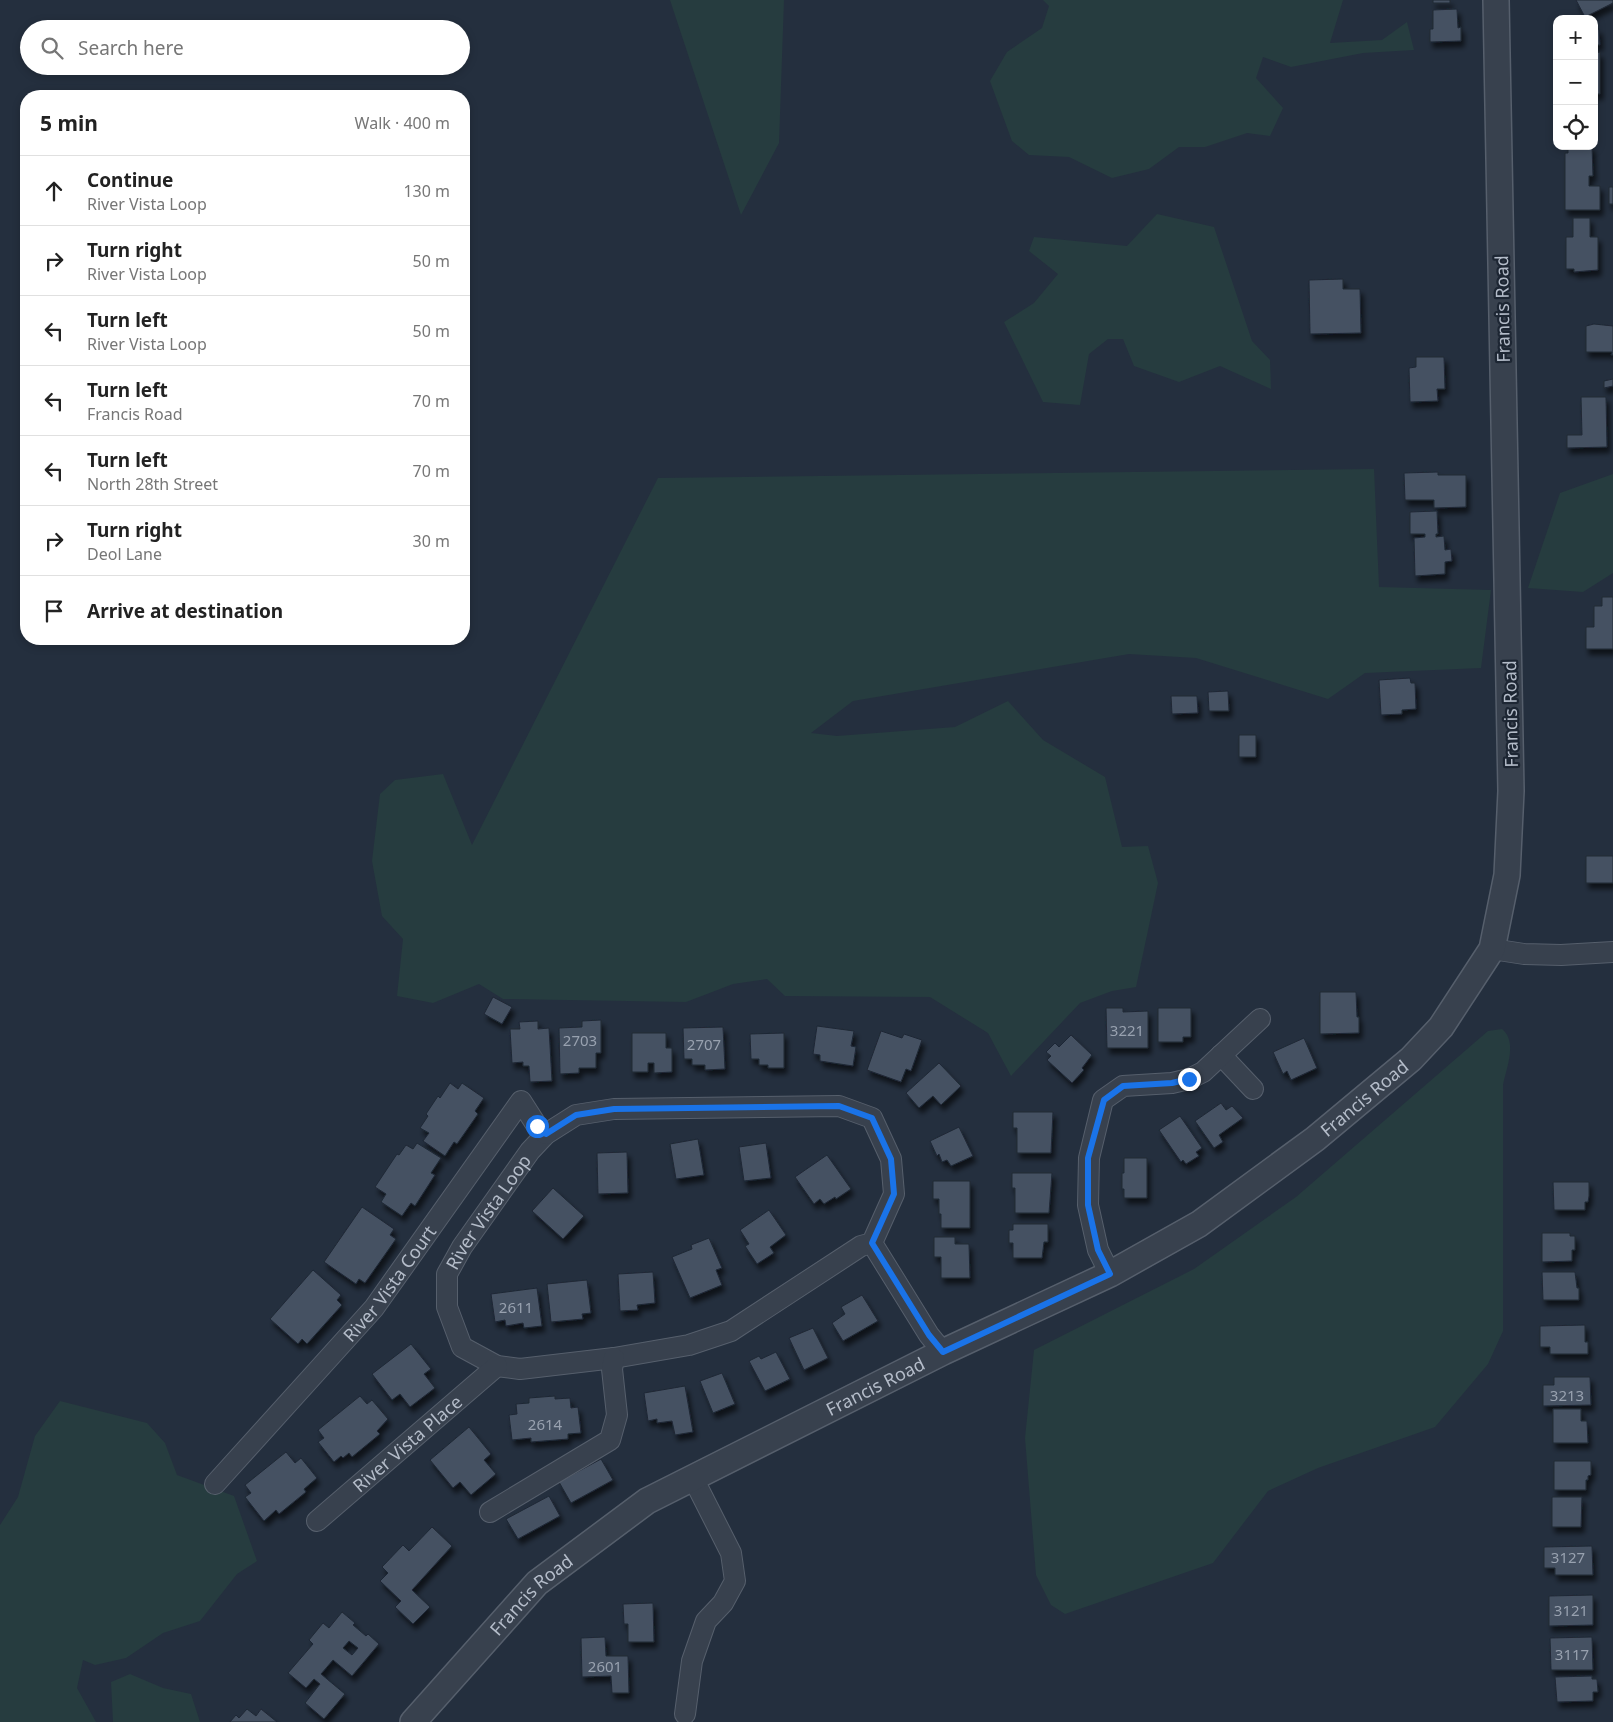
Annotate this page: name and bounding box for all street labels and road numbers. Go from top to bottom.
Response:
street label: Francis Road [1489,255,1515,363]
street label: Francis Road [1497,660,1523,768]
street label: Francis Road [1315,1054,1413,1142]
street label: River Vista Loop [440,1149,536,1274]
street label: River Vista Court [337,1220,441,1347]
street label: Francis Road [822,1351,929,1421]
street label: River Vista Place [347,1390,467,1497]
street label: Francis Road [484,1549,577,1640]

